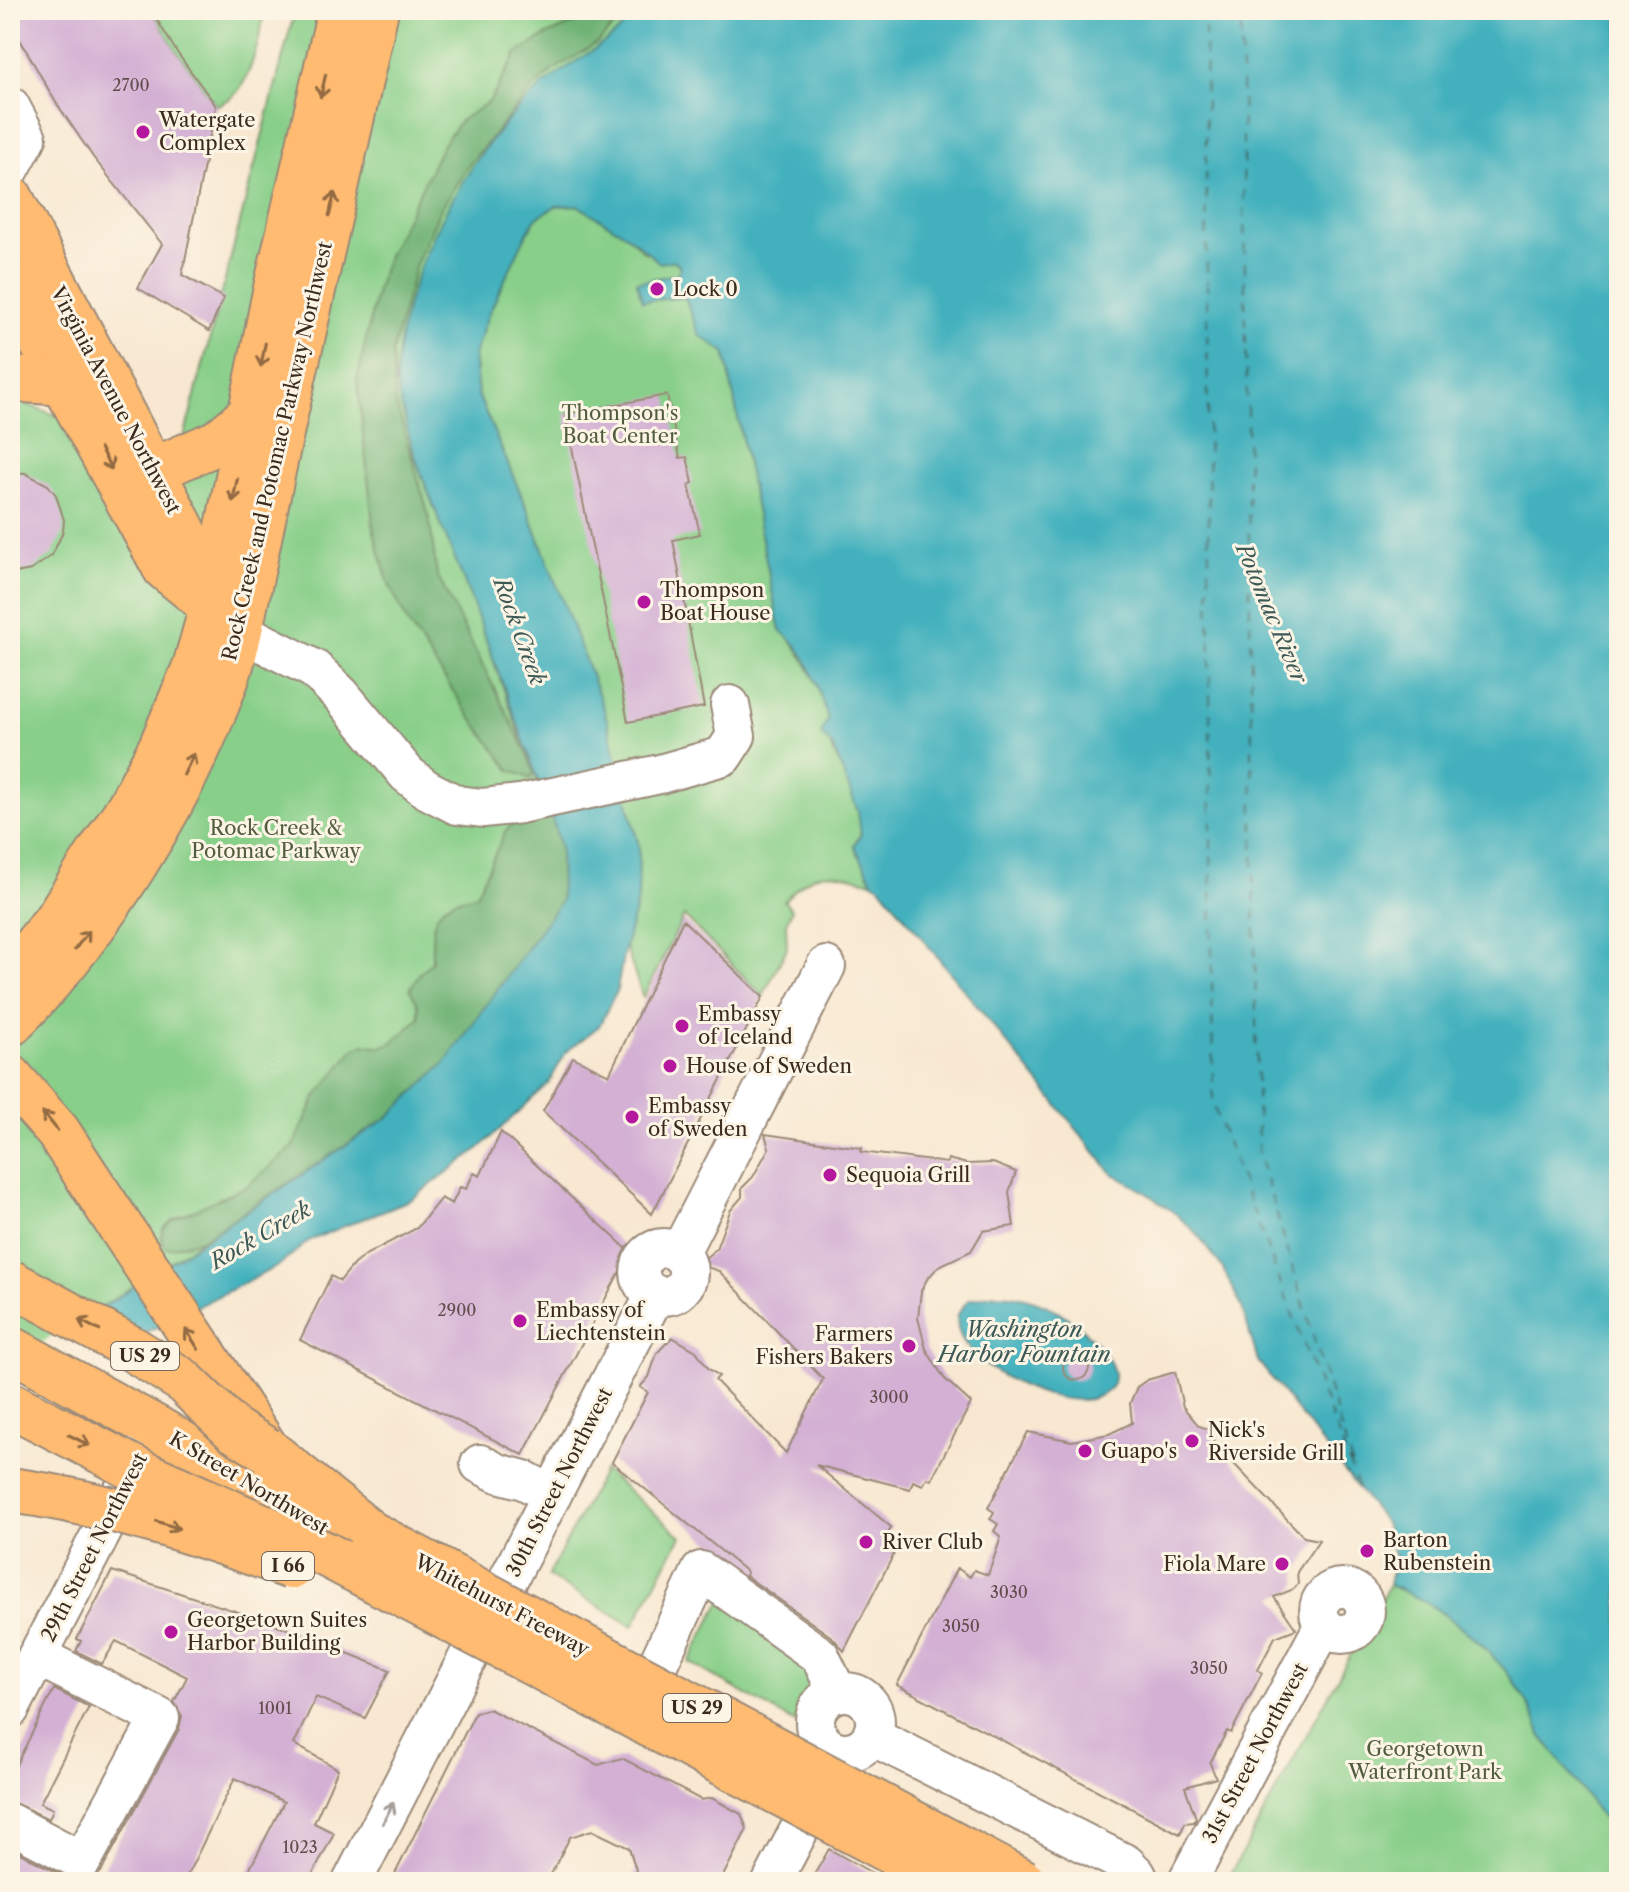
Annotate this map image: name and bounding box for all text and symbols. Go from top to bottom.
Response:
one-way arrow [315,73,330,98]
house number: 2700 [112,75,150,95]
place label: Watergate Complex [158,108,256,155]
marker: Watergate Complex [134,123,152,141]
one-way arrow [325,191,340,217]
street label: Rock Creek and Potomac Parkway Northwest [217,239,337,663]
place label: Lock 0 [673,277,738,301]
marker: Lock 0 [648,280,666,298]
street label: Virginia Avenue Northwest [45,281,186,518]
one-way arrow [254,342,269,368]
park label: Thompson's Boat Center [562,401,678,448]
one-way arrow [99,447,115,470]
one-way arrow [227,477,242,503]
water label: Potomac River [1229,537,1314,689]
water label: Rock Creek [487,572,552,689]
place label: Thompson Boat House [660,578,770,625]
marker: Thompson Boat House [635,593,653,611]
one-way arrow [182,752,198,776]
park label: Rock Creek & Potomac Parkway [191,816,362,863]
one-way arrow [74,930,91,951]
place label: Embassy of Iceland [698,1002,793,1049]
marker: Embassy of Iceland [673,1017,691,1035]
place label: House of Sweden [686,1054,853,1078]
marker: House of Sweden [661,1057,679,1075]
place label: Embassy of Sweden [648,1094,748,1141]
marker: Embassy of Sweden [623,1108,641,1126]
one-way arrow [41,1111,58,1132]
place label: Sequoia Grill [846,1163,970,1187]
marker: Sequoia Grill [821,1166,839,1184]
water label: Rock Creek [203,1195,316,1276]
place label: Embassy of Liechtenstein [536,1298,666,1345]
house number: 2900 [438,1300,476,1320]
marker: Embassy of Liechtenstein [511,1312,529,1330]
water label: Washington Harbor Fountain [935,1316,1111,1368]
one-way arrow [78,1317,102,1333]
place label: Farmers Fishers Bakers [755,1322,893,1369]
one-way arrow [183,1328,200,1350]
marker: Farmers Fishers Bakers [900,1337,918,1355]
road number: US 29 [111,1342,179,1370]
street label: 30th Street Northwest [501,1383,617,1581]
house number: 3000 [869,1387,909,1407]
place label: Nick's Riverside Grill [1208,1418,1344,1465]
street label: K Street Northwest [165,1426,333,1540]
marker: Nick's Riverside Grill [1183,1432,1201,1450]
one-way arrow [67,1433,90,1449]
place label: Guapo's [1101,1439,1177,1463]
marker: Guapo's [1076,1442,1094,1460]
street label: 29th Street Northwest [36,1449,152,1645]
one-way arrow [155,1519,180,1534]
place label: Barton Rubenstein [1383,1528,1492,1575]
place label: River Club [882,1530,983,1554]
marker: River Club [857,1533,875,1551]
marker: Barton Rubenstein [1358,1542,1376,1560]
street label: Whitehurst Freeway [410,1548,594,1662]
road number: I 66 [262,1552,314,1580]
place label: Fiola Mare [1163,1552,1266,1576]
marker: Fiola Mare [1273,1555,1291,1573]
house number: 3030 [990,1582,1028,1602]
place label: Georgetown Suites Harbor Building [187,1608,367,1655]
house number: 3050 [942,1616,980,1636]
marker: Georgetown Suites Harbor Building [162,1623,180,1641]
house number: 3050 [1190,1658,1228,1678]
street label: 31st Street Northwest [1197,1659,1313,1847]
road number: US 29 [663,1694,731,1722]
house number: 1001 [258,1698,292,1718]
park label: Georgetown Waterfront Park [1347,1737,1503,1784]
one-way arrow [380,1801,396,1825]
house number: 1023 [283,1837,317,1857]

